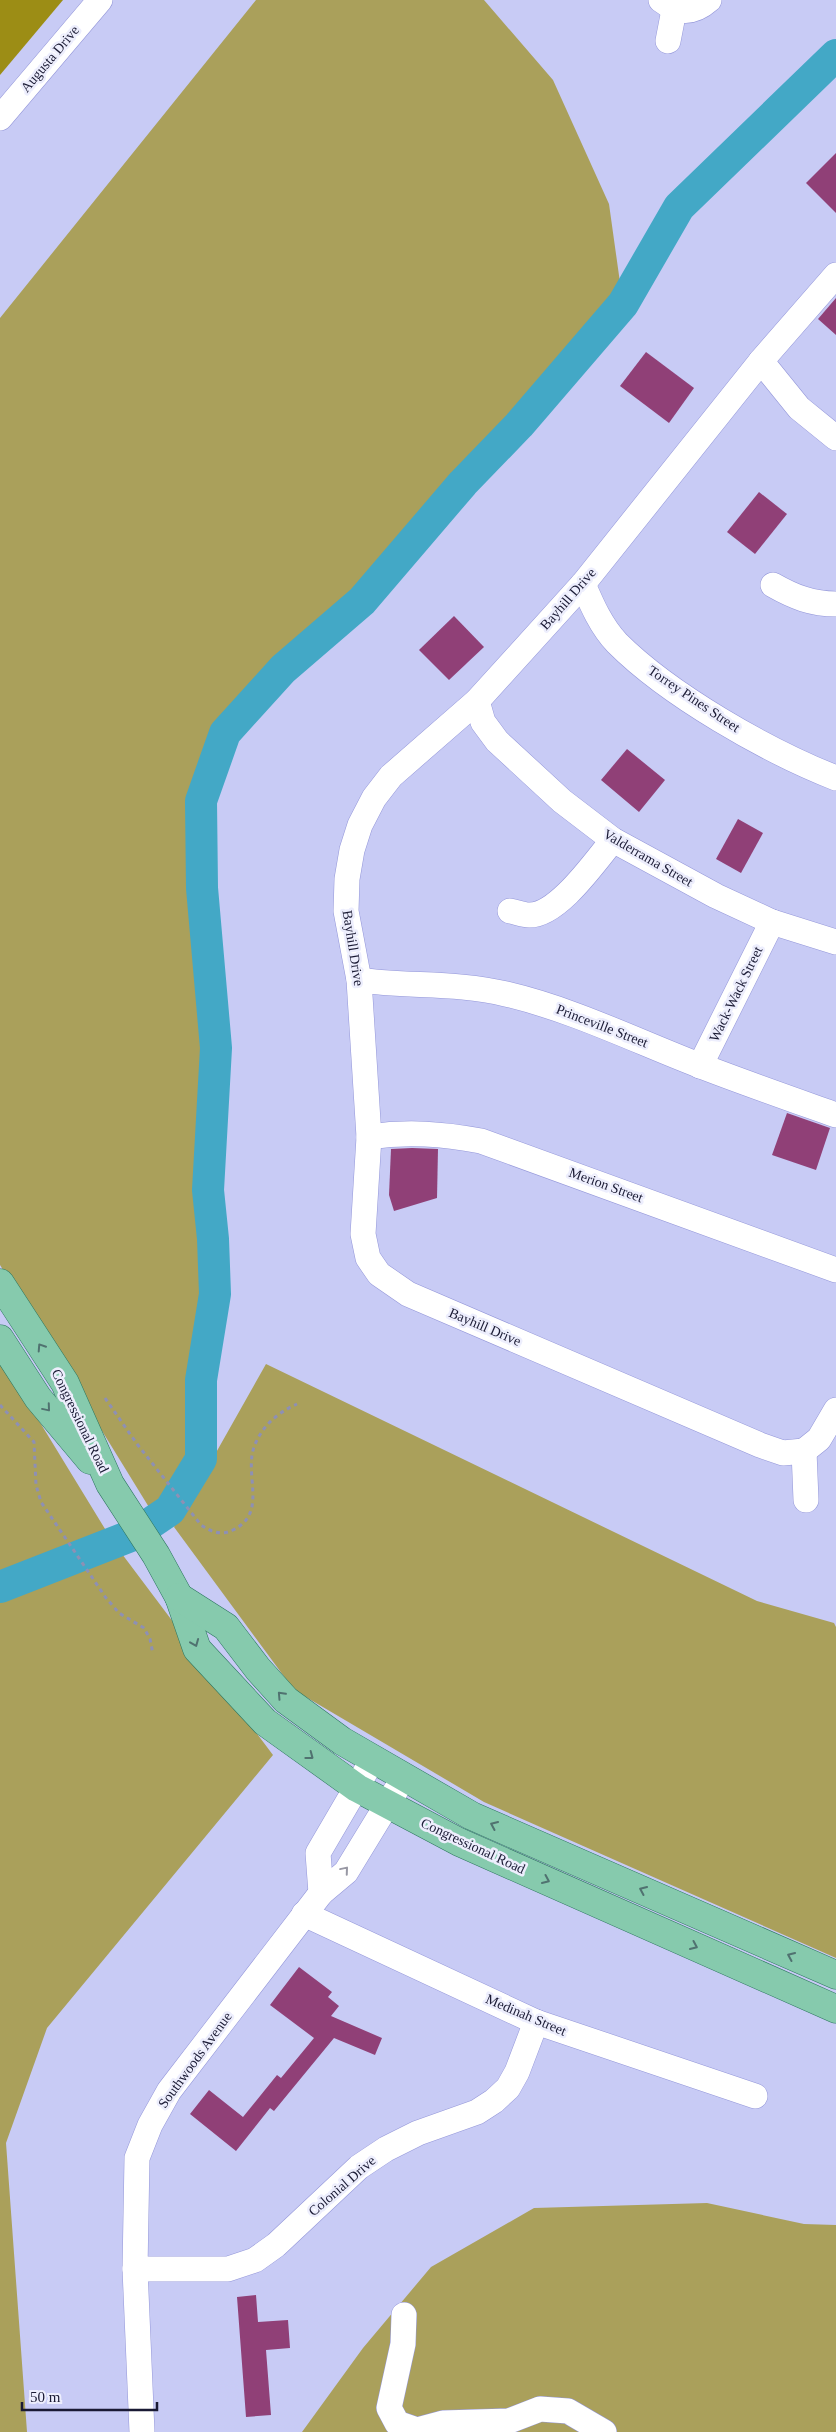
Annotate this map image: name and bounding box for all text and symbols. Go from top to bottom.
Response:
street label: Augusta Drive [18,23,82,95]
street label: Bayhill Drive [537,565,599,633]
street label: Torrey Pines Street [645,663,743,735]
street label: Valderrama Street [601,826,695,890]
street label: Bayhill Drive [340,909,366,987]
street label: Wack-Wack Street [706,944,766,1044]
street label: Princeville Street [554,1002,650,1050]
street label: Merion Street [567,1165,645,1205]
street label: Bayhill Drive [447,1305,523,1349]
one-way arrow [38,1343,48,1352]
street label: Congressional Road [48,1367,112,1475]
one-way arrow [41,1403,50,1412]
one-way arrow [190,1638,200,1646]
one-way arrow [278,1692,287,1701]
one-way arrow [304,1750,314,1759]
street label: Congressional Road [419,1815,527,1877]
one-way arrow [490,1821,499,1832]
one-way arrow [340,1867,349,1876]
one-way arrow [541,1874,550,1885]
one-way arrow [639,1886,648,1897]
one-way arrow [689,1940,698,1951]
one-way arrow [787,1951,796,1962]
street label: Medinah Street [484,1991,569,2039]
street label: Southwoods Avenue [155,2009,235,2111]
street label: Colonial Drive [306,2153,378,2219]
scale bar [22,2380,158,2412]
text: 50 m [30,2389,61,2405]

